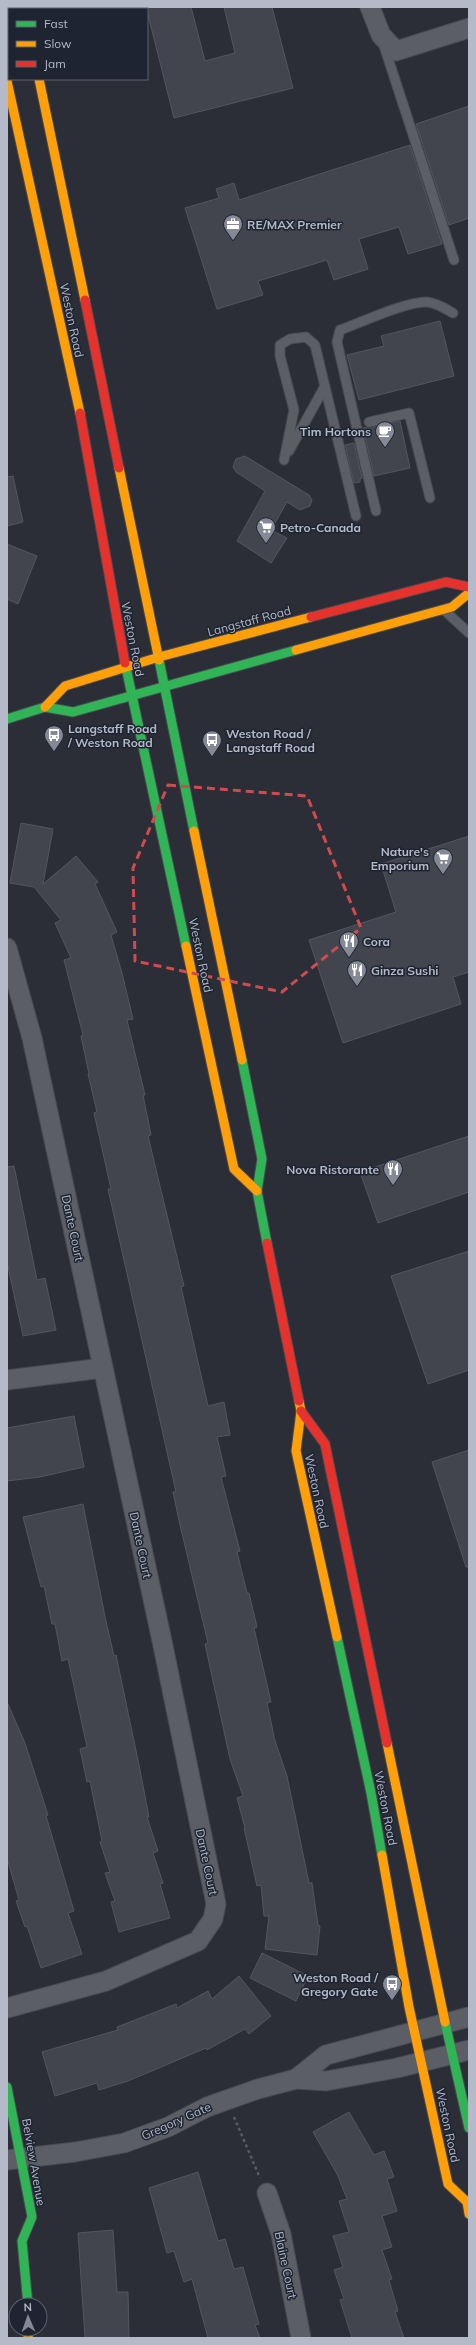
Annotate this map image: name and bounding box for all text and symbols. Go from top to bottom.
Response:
legend [8,8,148,80]
text: Fast [44,16,68,31]
text: Slow [44,36,72,51]
text: Jam [44,56,66,71]
office icon: RE/MAX Premier [222,213,244,241]
place label: RE/MAX Premier [247,217,342,232]
street label: Weston Road [57,281,87,359]
cafe icon: Tim Hortons [374,420,396,448]
place label: Tim Hortons [300,424,371,439]
supermarket icon: Petro-Canada [255,516,277,544]
place label: Petro-Canada [280,520,361,535]
street label: Weston Road [118,600,148,678]
street label: Langstaff Road [206,603,292,639]
place label: Langstaff Road / Weston Road [67,721,157,750]
bus stop icon: Langstaff Road / Weston Road [43,724,65,752]
place label: Weston Road / Langstaff Road [226,726,315,755]
bus stop icon: Weston Road / Langstaff Road [201,729,223,757]
place label: Nature's Emporium [371,844,429,873]
supermarket icon: Nature's Emporium [432,847,454,875]
street label: Weston Road [186,916,216,994]
restaurant icon: Cora [338,930,360,958]
place label: Cora [363,934,390,949]
restaurant icon: Ginza Sushi [346,959,368,987]
place label: Ginza Sushi [371,963,439,978]
restaurant icon: Nova Ristorante [382,1158,404,1186]
place label: Nova Ristorante [286,1162,379,1177]
street label: Dante Court [59,1193,87,1263]
street label: Weston Road [302,1452,332,1530]
street label: Dante Court [127,1510,155,1580]
street label: Weston Road [371,1769,401,1847]
street label: Dante Court [193,1827,221,1897]
place label: Weston Road / Gregory Gate [293,1970,379,1999]
bus stop icon: Weston Road / Gregory Gate [381,1973,403,2001]
street label: Weston Road [433,2086,463,2164]
street label: Gregory Gate [139,2099,213,2143]
street label: Belview Avenue [19,2117,49,2207]
street label: Blaine Court [272,2230,300,2300]
north arrow [8,2297,48,2337]
text: N [23,2300,32,2314]

